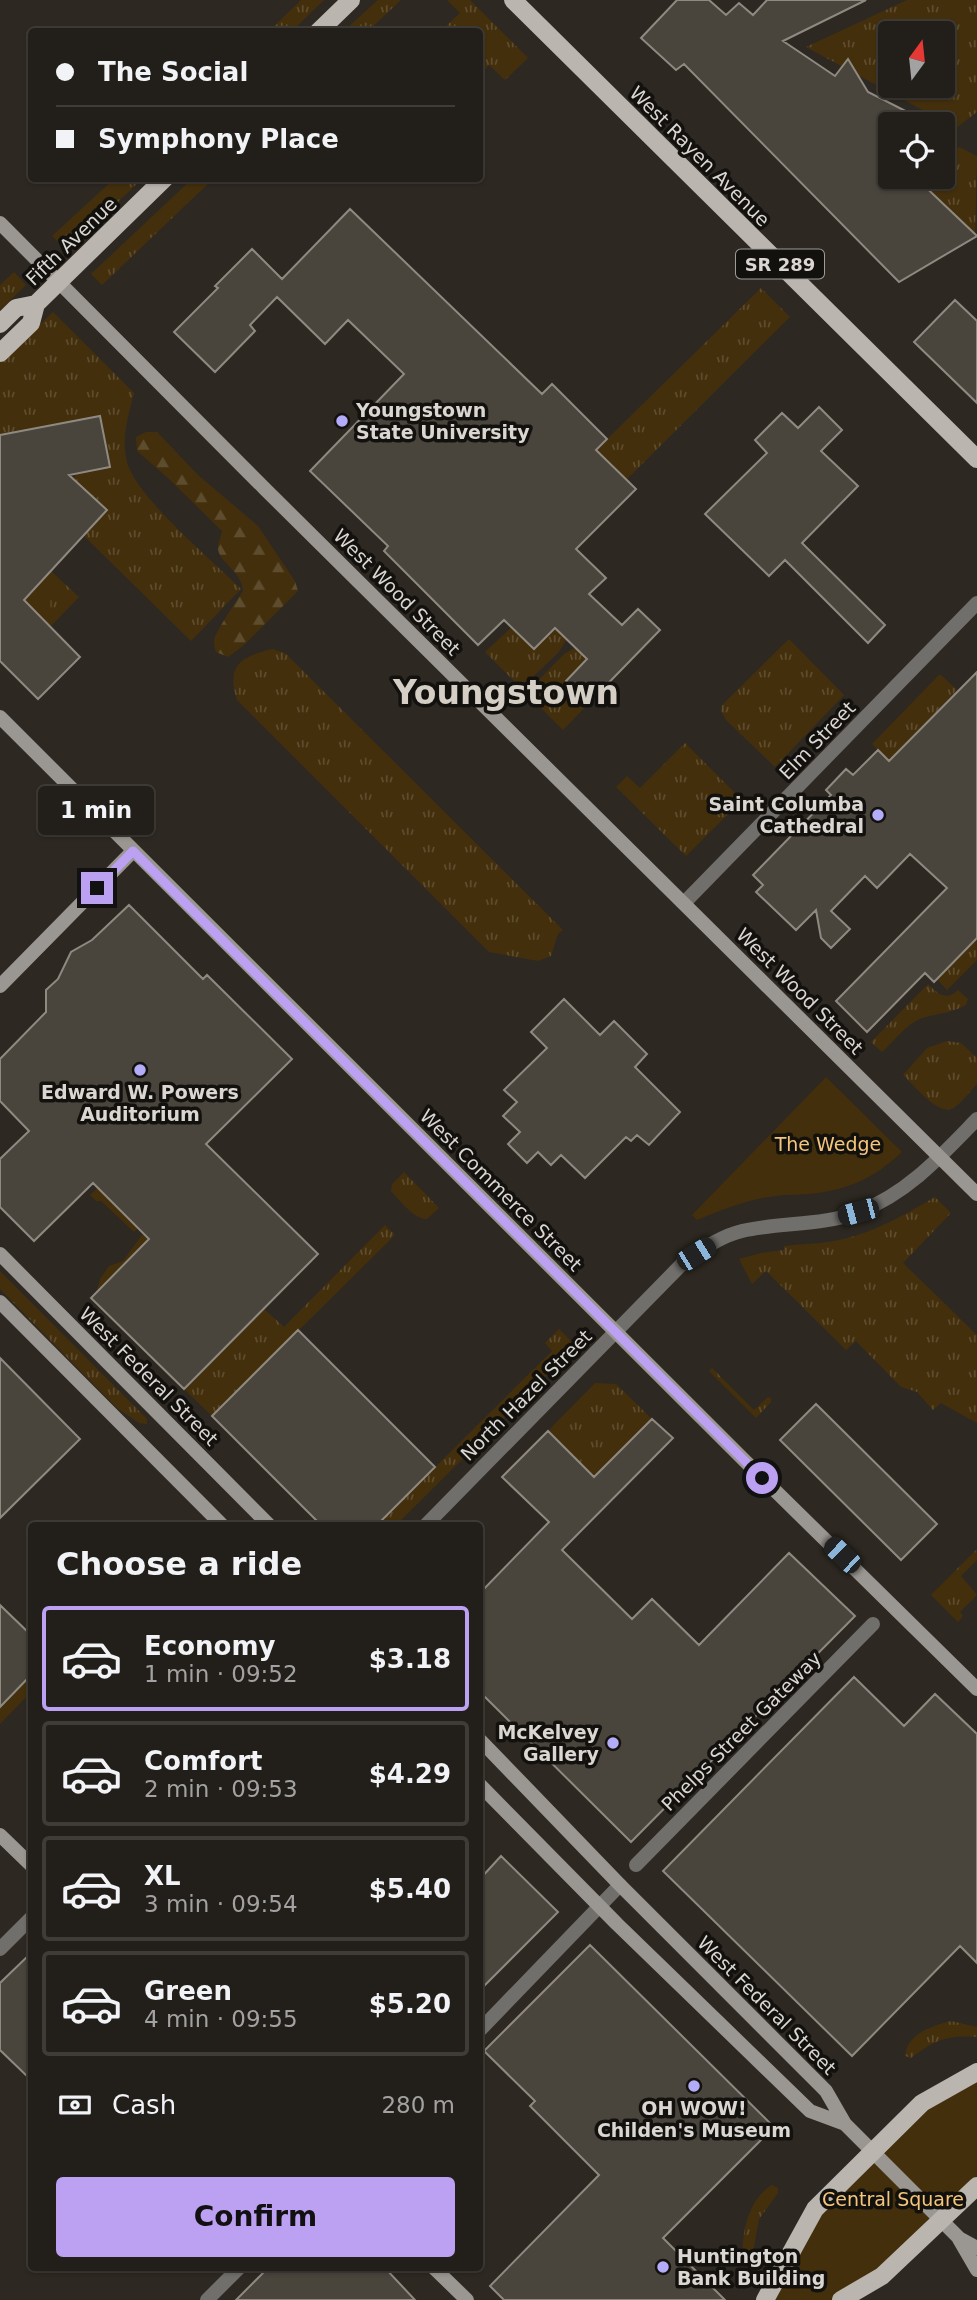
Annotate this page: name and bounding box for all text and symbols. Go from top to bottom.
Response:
north arrow [878,21,956,98]
map controls [878,21,955,189]
text: The Social [98,57,248,87]
street label: West Rayen Avenue [625,81,775,231]
button: locate [878,112,955,189]
text: Symphony Place [98,124,339,154]
street label: Fifth Avenue [21,192,121,290]
road number: SR 289 [736,250,824,278]
place label: Youngstown State University [355,399,530,443]
marker: Youngstown State University [334,413,350,429]
street label: West Wood Street [329,524,465,660]
district label: Youngstown [392,673,619,712]
street label: Elm Street [775,697,859,783]
callout: 1 min [39,786,155,836]
place label: Saint Columba Cathedral [709,793,864,837]
text: 1 min [60,797,132,823]
marker: Saint Columba Cathedral [870,807,886,823]
route end [81,872,113,904]
street label: West Wood Street [732,923,868,1059]
marker: Edward W. Powers Auditorium [132,1062,148,1078]
place label: Edward W. Powers Auditorium [41,1081,239,1125]
street label: West Commerce Street [416,1105,586,1275]
park label: The Wedge [774,1133,881,1155]
car [835,1196,882,1228]
car [673,1234,720,1274]
street label: West Federal Street [75,1302,223,1450]
street label: North Hazel Street [456,1325,596,1465]
route start [746,1462,778,1494]
car [820,1533,865,1577]
text: Choose a ride [56,1545,302,1583]
icon: car [60,1627,123,1690]
text: Economy [144,1631,275,1661]
text: $3.18 [369,1644,451,1674]
street label: Phelps Street Gateway [657,1647,825,1815]
text: 1 min · 09:52 [144,1661,298,1687]
place label: McKelvey Gallery [497,1721,600,1765]
marker: McKelvey Gallery [605,1735,621,1751]
icon: car [60,1742,123,1805]
text: Comfort [144,1746,262,1776]
text: $4.29 [369,1759,451,1789]
text: 2 min · 09:53 [144,1776,298,1802]
icon: car [60,1857,123,1920]
text: XL [144,1861,181,1891]
text: $5.40 [369,1874,451,1904]
text: 3 min · 09:54 [144,1891,298,1917]
street label: West Federal Street [693,1931,841,2079]
icon: car [60,1972,123,2035]
text: Green [144,1976,232,2006]
text: $5.20 [369,1989,451,2019]
text: 4 min · 09:55 [144,2006,298,2032]
marker: OH WOW! Childen's Museum [686,2078,702,2094]
icon: cash [56,2086,94,2124]
text: Cash [112,2090,176,2120]
text: 280 m [381,2092,455,2118]
place label: OH WOW! Childen's Museum [597,2097,791,2141]
button: Confirm [56,2177,455,2257]
park label: Central Square [822,2188,964,2210]
place label: Huntington Bank Building [677,2245,825,2289]
marker: Huntington Bank Building [655,2259,671,2275]

